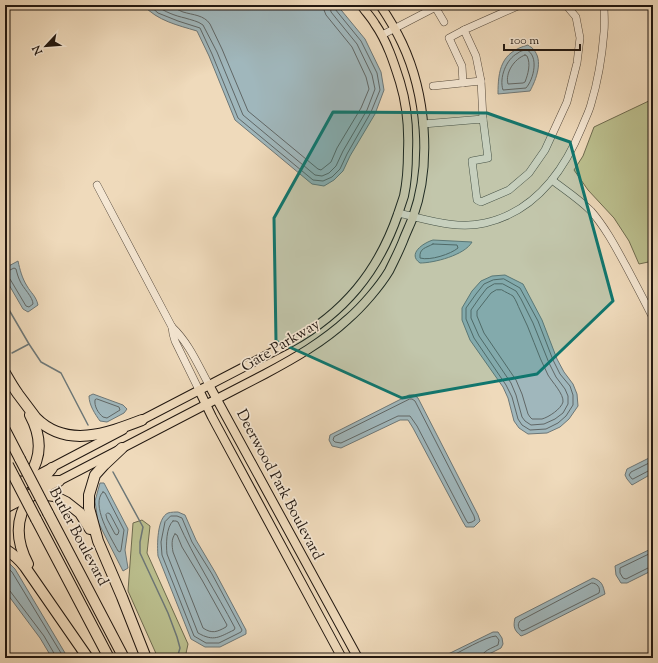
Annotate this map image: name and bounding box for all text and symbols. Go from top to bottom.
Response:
north arrow [26,26,66,66]
scale bar [504,26,580,52]
text: 100 m [510,32,539,50]
text: N [29,42,47,58]
street label: Gate Parkway [238,314,325,378]
street label: Deerwood Park Boulevard [230,406,328,565]
street label: Butler Boulevard [43,484,113,590]

